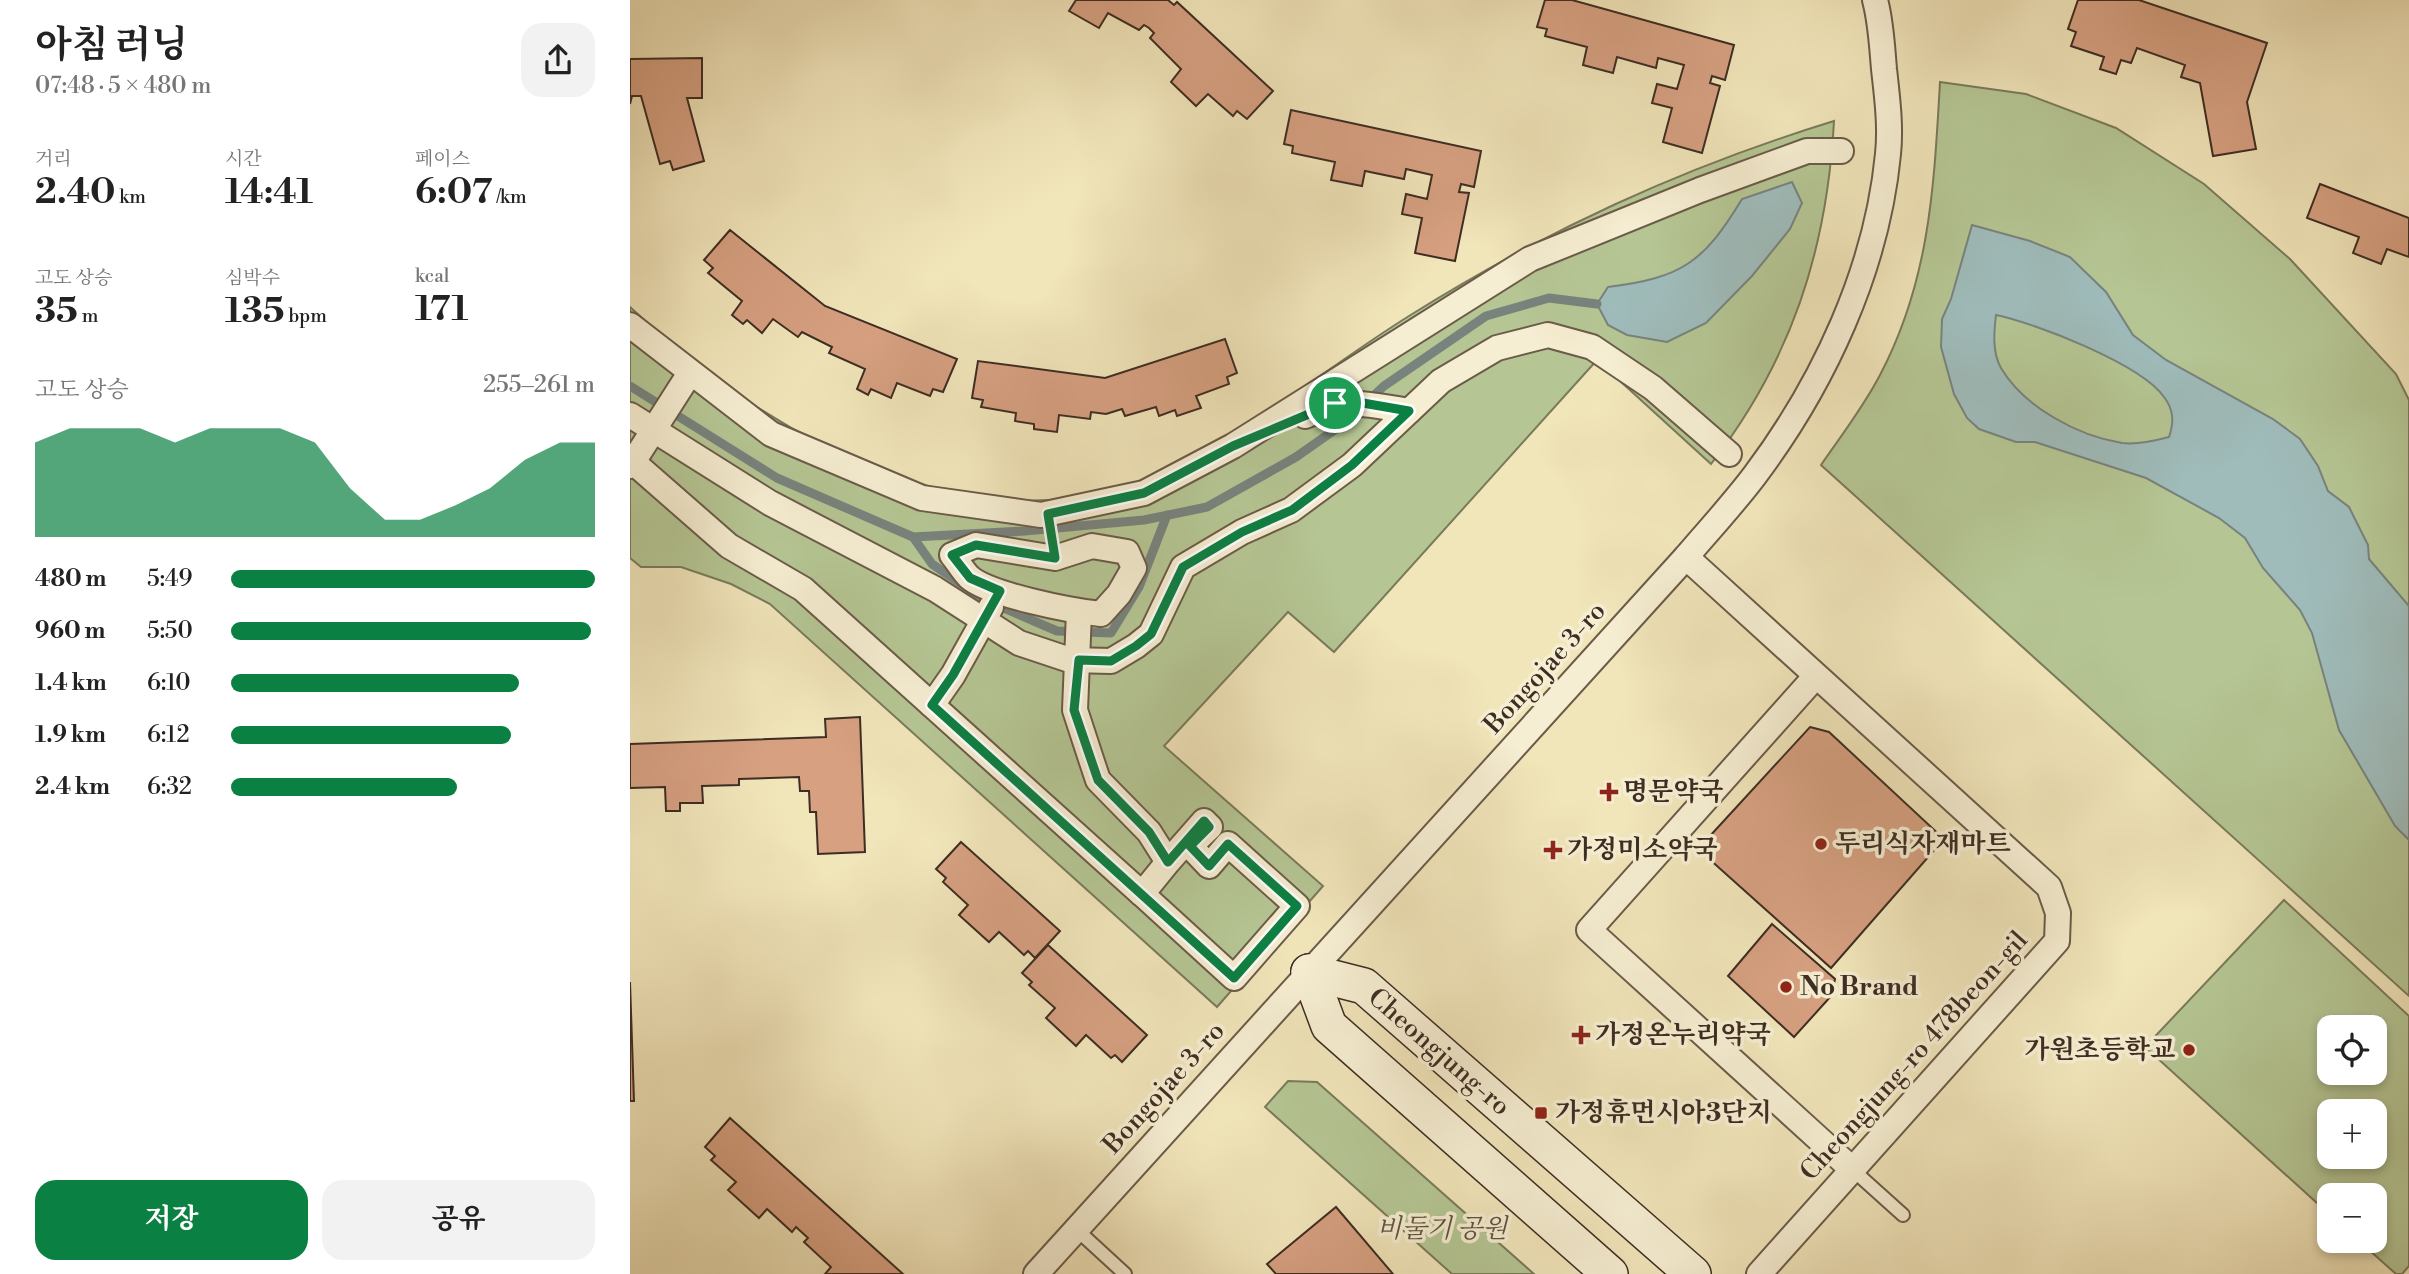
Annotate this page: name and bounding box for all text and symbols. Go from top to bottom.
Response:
text: 아침 러닝 [35,22,188,69]
button: share [521,23,595,97]
text: 07:48 · 5 × 480 m [35,72,211,100]
text: 거리 [35,147,72,171]
text: 시간 [225,147,262,171]
text: 페이스 [415,147,470,171]
text: 2.40 [35,171,115,214]
text: 14:41 [225,171,313,214]
text: 6:07 [415,171,492,214]
text: km [115,185,146,209]
text: /km [492,185,527,209]
text: kcal [415,264,449,288]
text: 고도 상승 [35,266,112,290]
text: 심박수 [225,266,280,290]
text: 171 [415,288,468,331]
text: 35 [35,290,78,333]
text: 135 [225,290,285,333]
text: m [78,304,98,328]
text: bpm [285,304,327,328]
text: 255–261 m [483,371,595,399]
pin [1305,373,1365,433]
text: 고도 상승 [35,376,129,404]
icon: arrive [1316,384,1354,422]
text: 480 m [35,565,106,593]
text: 5:49 [147,565,193,593]
street label: Bongojae 3-ro [1477,595,1613,741]
text: 960 m [35,617,105,645]
text: 5:50 [147,617,193,645]
text: 1.4 km [35,669,107,697]
text: 6:10 [147,669,191,697]
text: 1.9 km [35,721,106,749]
text: 6:12 [147,721,190,749]
text: 2.4 km [35,773,110,801]
text: 6:32 [147,773,192,801]
place label: 명문약국 [1623,776,1723,808]
marker: 명문약국 [1601,784,1617,800]
place label: 두리식자재마트 [1835,828,2011,860]
place label: 가정미소약국 [1567,834,1718,866]
marker: 두리식자재마트 [1813,836,1829,852]
marker: 가정미소약국 [1545,842,1561,858]
street label: Cheongjung-ro 478beon-gil [1794,924,2035,1187]
place label: No Brand [1800,971,1918,1003]
marker: No Brand [1778,979,1794,995]
street label: Cheongjung-ro [1361,981,1517,1123]
street label: Bongojae 3-ro [1096,1015,1232,1161]
map controls [2317,1015,2387,1253]
button: locate [2317,1015,2387,1085]
place label: 가정온누리약국 [1595,1019,1771,1051]
marker: 가정온누리약국 [1573,1027,1589,1043]
place label: 가원초등학교 [2024,1034,2175,1066]
marker: 가원초등학교 [2181,1042,2197,1058]
place label: 가정휴먼시아3단지 [1555,1097,1772,1129]
button: + [2317,1099,2387,1169]
marker: 가정휴먼시아3단지 [1533,1105,1549,1121]
button: 저장 [35,1180,308,1260]
button: 공유 [322,1180,595,1260]
button: − [2317,1183,2387,1253]
park label: 비둘기 공원 [1377,1213,1509,1245]

